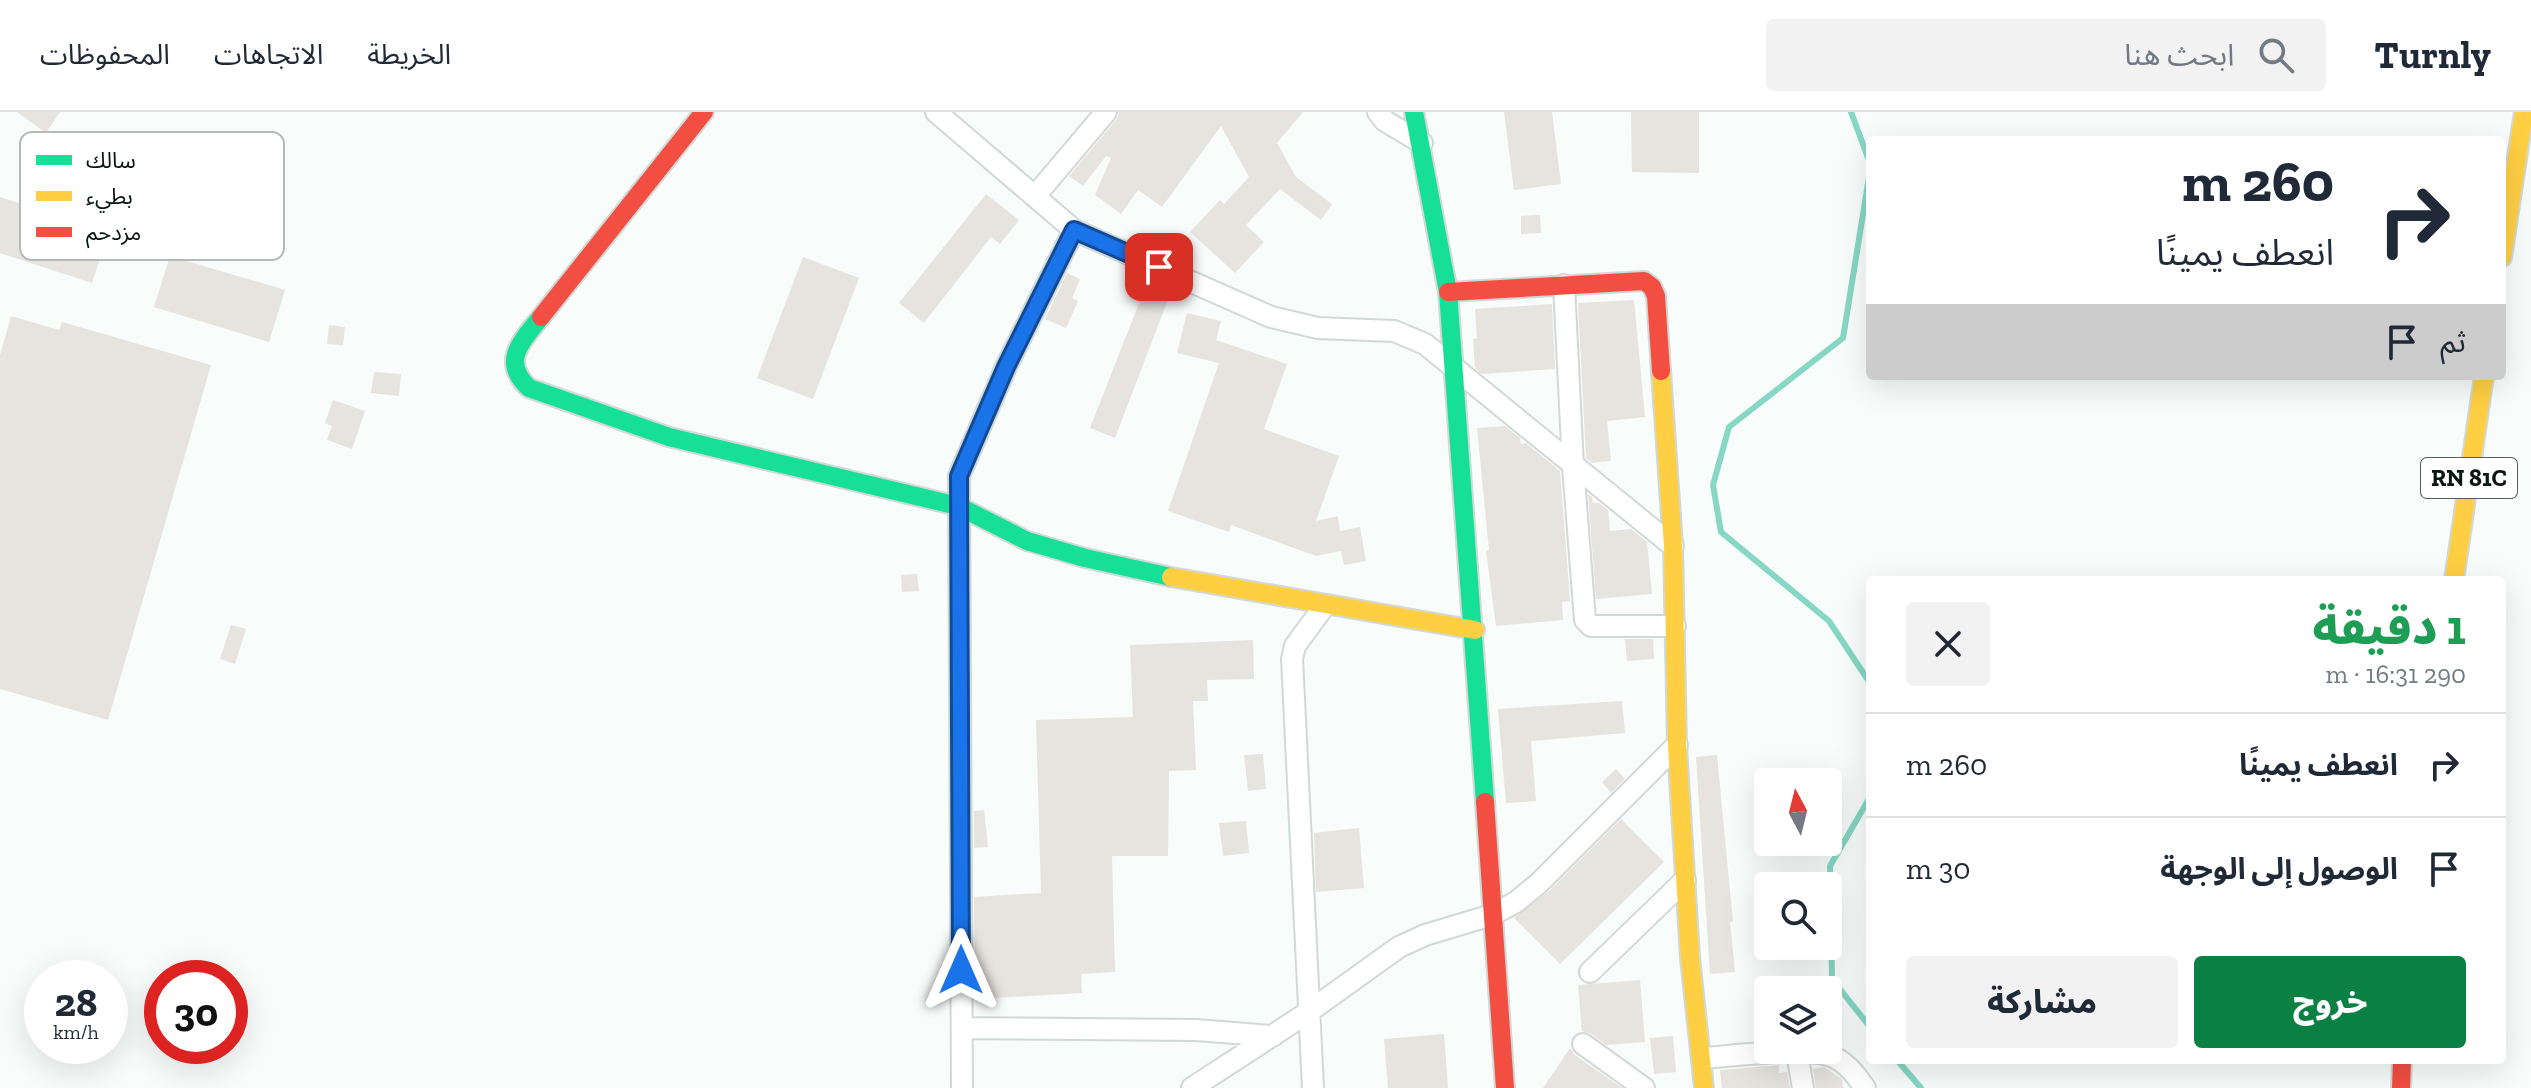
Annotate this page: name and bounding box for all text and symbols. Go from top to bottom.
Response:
search box [1766,19,2326,91]
text: Turnly [2374,32,2491,78]
icon: search [2254,33,2298,77]
text: ابحث هنا [2124,37,2234,73]
text: المحفوظات [40,38,170,71]
text: الاتجاهات [214,38,323,71]
text: الخريطة [367,38,451,71]
legend [20,132,284,260]
text: سالك [86,147,136,174]
text: 260 m [2182,148,2334,215]
icon: right [2362,168,2466,272]
text: بطيء [86,183,133,213]
text: مزدحم [86,219,141,249]
text: انعطف يمينًا [2156,231,2334,274]
pin [1125,233,1193,301]
icon: arrive [1137,245,1181,289]
icon: arrive [2380,320,2424,364]
text: ثم [2440,324,2466,360]
road number: RN 81C [2421,458,2517,498]
text: 1 دقيقة [2312,599,2466,656]
button: close [1906,602,1990,686]
text: 290 m · 16:31 [2326,658,2466,690]
icon: right [2422,743,2466,787]
text: 260 m [1906,747,1987,783]
text: انعطف يمينًا [2239,747,2398,783]
north arrow [1754,768,1842,856]
map controls [1754,768,1842,1064]
icon: arrive [2422,847,2466,891]
text: 30 m [1906,851,1971,887]
text: الوصول إلى الوجهة [2160,851,2398,887]
button: search [1754,872,1842,960]
position arrow [919,928,1003,1012]
button: مشاركة [1906,956,2178,1048]
button: خروج [2194,956,2466,1048]
speed limit sign: 30 [144,960,248,1064]
button: layers [1754,976,1842,1064]
text: 28 [54,978,98,1026]
text: km/h [53,1020,99,1044]

